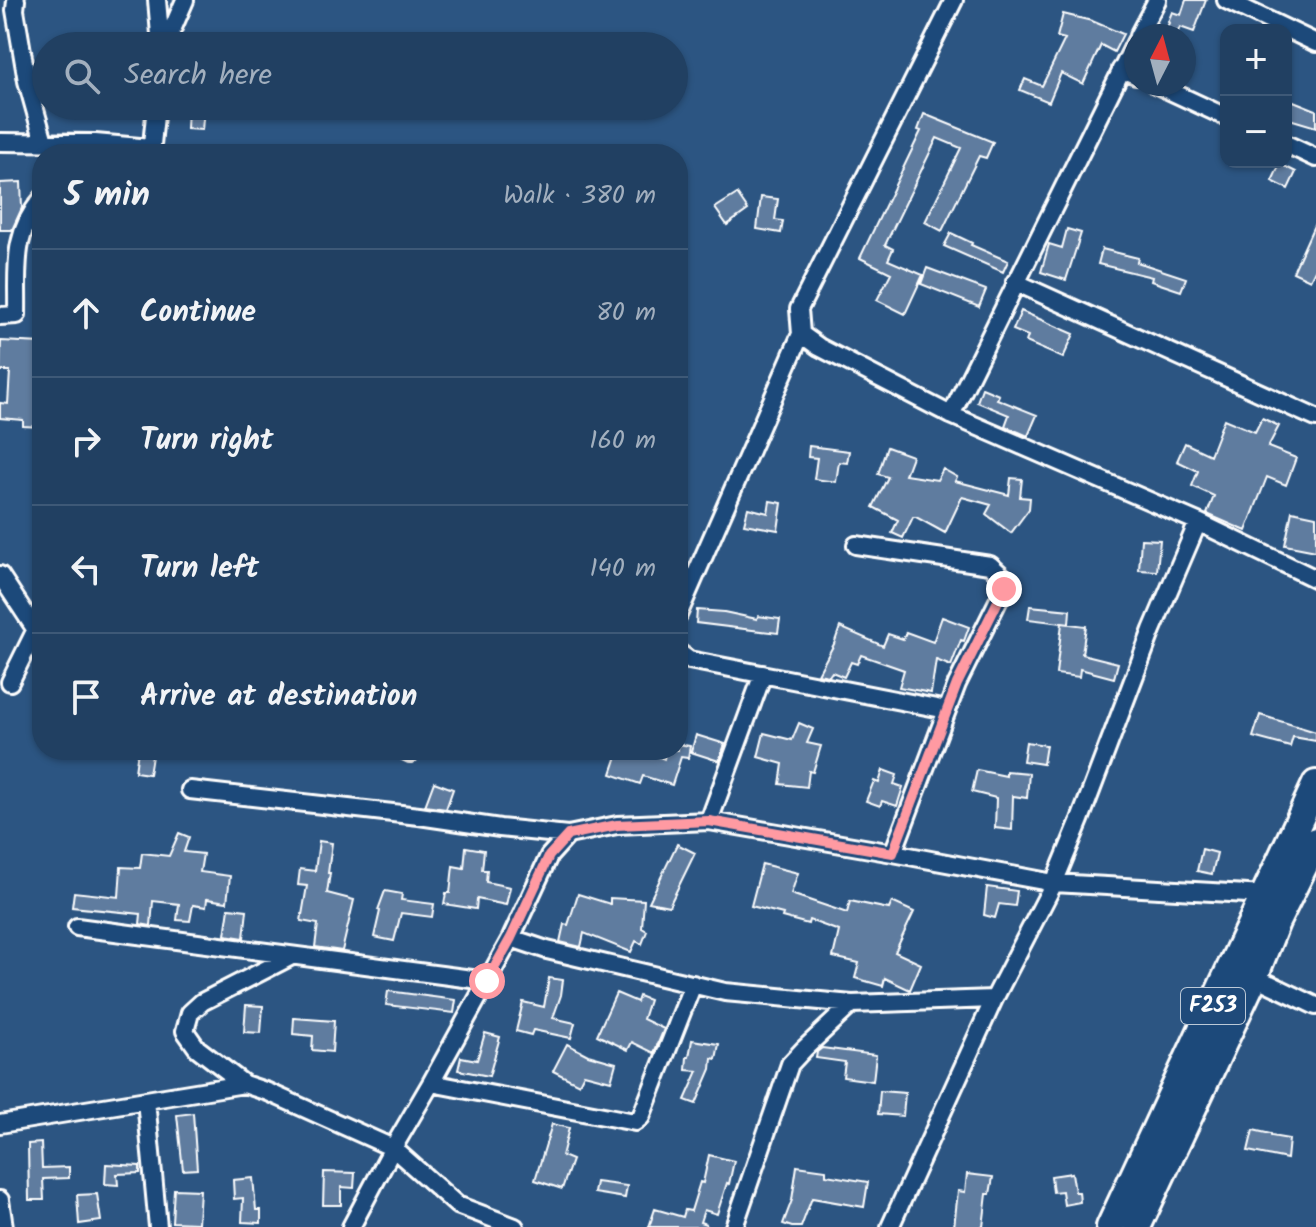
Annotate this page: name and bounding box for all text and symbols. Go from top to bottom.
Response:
north arrow [1124,24,1196,96]
map controls [1220,24,1292,168]
button: + [1220,24,1292,96]
search box [32,32,688,120]
text: Search here [124,52,272,100]
icon: search [60,54,104,98]
button: − [1220,96,1292,168]
text: 5 min [64,169,150,223]
text: Walk · 380 m [503,175,656,217]
text: Continue [140,289,256,337]
icon: ahead [64,291,108,335]
text: 80 m [596,292,656,334]
text: Turn right [140,417,273,465]
icon: right [64,419,108,463]
text: 160 m [589,420,656,462]
text: Turn left [140,545,259,593]
icon: left [64,547,108,591]
text: 140 m [589,548,656,590]
route end [986,571,1022,607]
text: Arrive at destination [140,673,417,721]
icon: arrive [64,675,108,719]
route start [469,963,505,999]
road number: F253 [1181,988,1245,1024]

